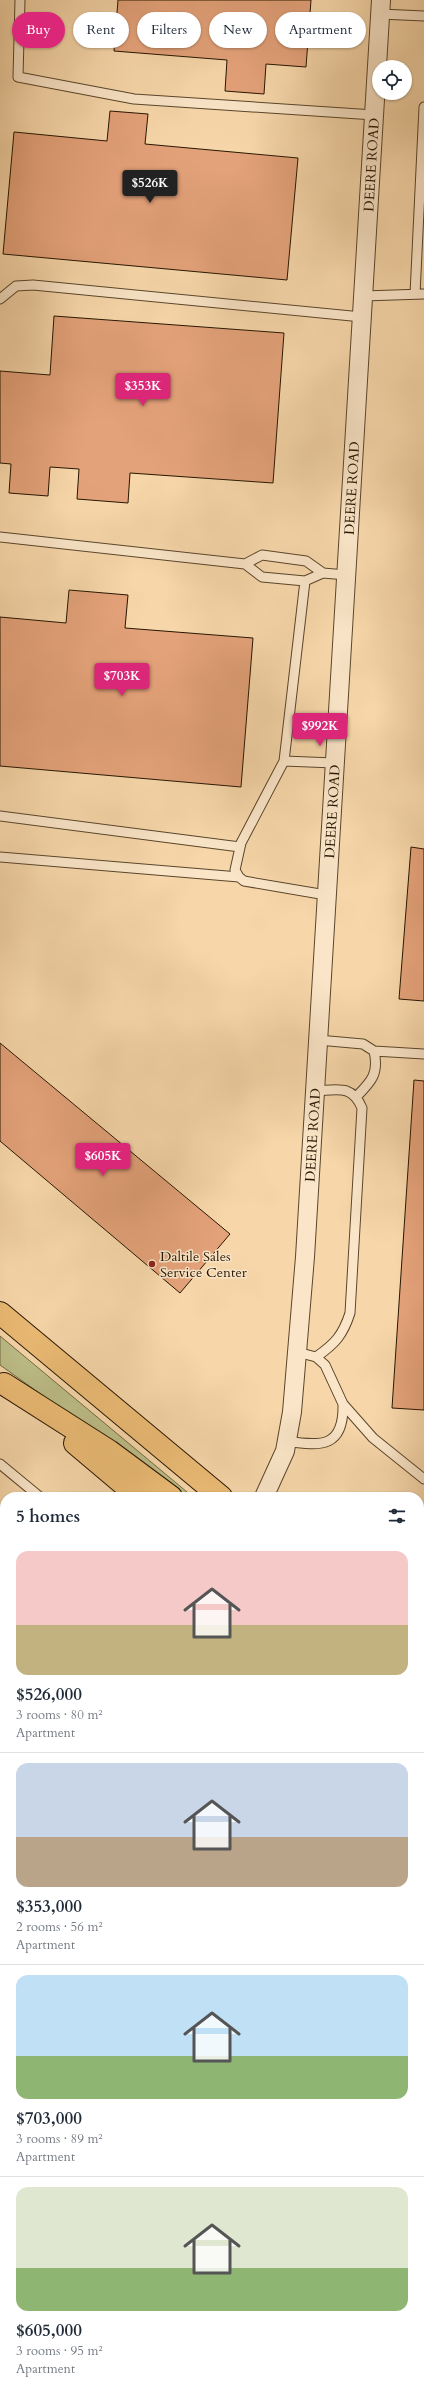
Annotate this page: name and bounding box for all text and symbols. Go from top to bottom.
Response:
chip: Buy [12,12,65,48]
chip: Rent [73,12,129,48]
chip: Filters [137,12,201,48]
chip: New [209,12,267,48]
chip: Apartment [275,12,366,48]
map controls [372,60,412,100]
button: locate [372,60,412,100]
street label: DEERE ROAD [359,117,383,212]
pin: $526K [122,170,178,204]
text: $526K [131,174,169,192]
pin: $353K [115,373,171,407]
text: $353K [124,377,162,395]
street label: DEERE ROAD [339,441,364,536]
pin: $703K [94,663,150,697]
text: $703K [103,667,141,685]
pin: $992K [292,713,348,747]
text: $992K [301,717,339,735]
street label: DEERE ROAD [320,764,344,859]
street label: DEERE ROAD [300,1088,325,1182]
pin: $605K [75,1143,131,1177]
text: $605K [84,1147,122,1165]
place label: Daltile Sales Service Center [160,1247,248,1282]
marker: Daltile Sales Service Center [147,1259,157,1269]
text: 5 homes [16,1505,80,1528]
icon: filters [386,1505,408,1527]
icon: home [176,1577,248,1649]
text: $526,000 [16,1683,82,1706]
text: 3 rooms · 80 m² [16,1706,103,1724]
text: Apartment [16,1724,75,1742]
icon: home [176,1789,248,1861]
text: $353,000 [16,1895,82,1918]
text: 2 rooms · 56 m² [16,1918,103,1936]
text: Apartment [16,1936,75,1954]
icon: home [176,2001,248,2073]
text: $703,000 [16,2107,82,2130]
text: 3 rooms · 89 m² [16,2130,103,2148]
text: Apartment [16,2148,75,2166]
icon: home [176,2213,248,2285]
text: $605,000 [16,2319,82,2342]
text: 3 rooms · 95 m² [16,2342,103,2360]
text: Apartment [16,2360,75,2378]

